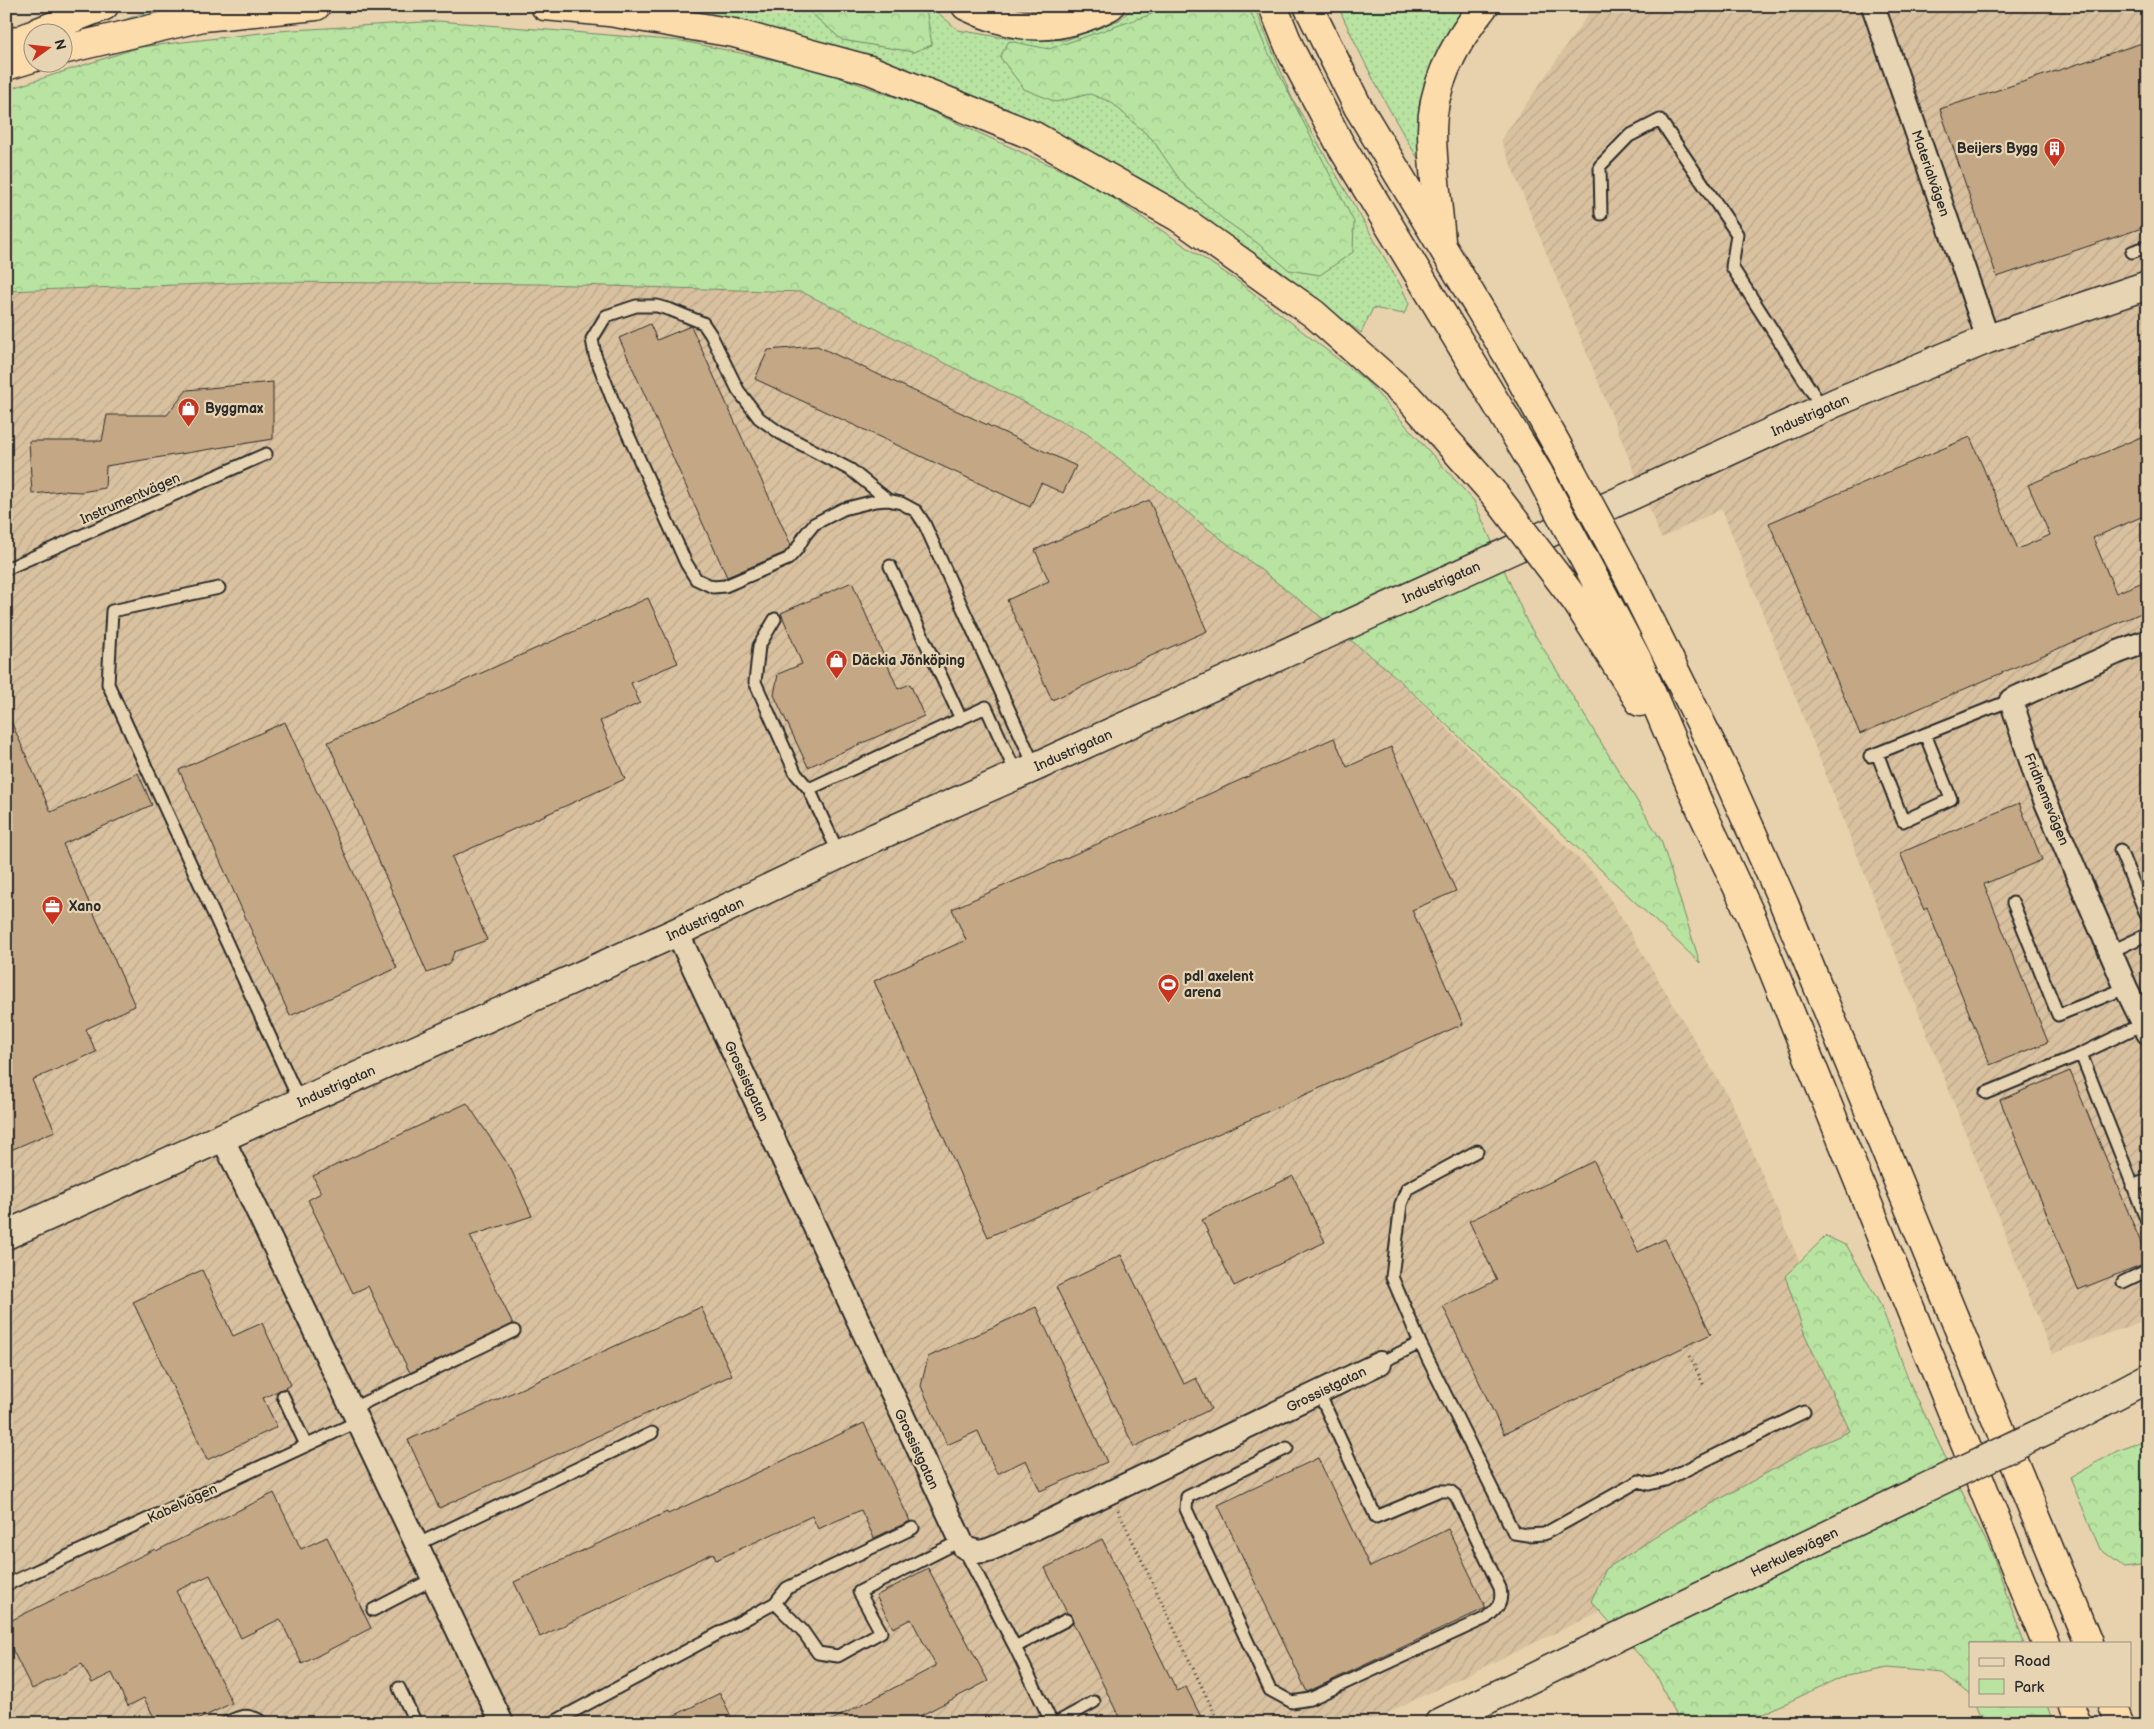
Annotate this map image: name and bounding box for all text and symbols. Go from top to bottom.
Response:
north arrow [22,22,72,72]
text: N [51,37,70,52]
street label: Materialvägen [1908,128,1953,219]
building icon: Beijers Bygg [2042,136,2066,167]
place label: Beijers Bygg [1957,140,2038,157]
street label: Industrigatan [1769,391,1852,440]
shop icon: Byggmax [177,396,201,427]
place label: Byggmax [205,400,264,417]
street label: Instrumentvägen [78,469,183,528]
street label: Industrigatan [1400,558,1483,607]
shop icon: Däckia Jönköping [824,648,848,679]
place label: Däckia Jönköping [852,652,965,669]
street label: Industrigatan [1032,726,1115,775]
street label: Fridhemsvägen [2020,751,2073,848]
office icon: Xano [41,894,65,925]
street label: Industrigatan [664,894,747,945]
place label: Xano [69,898,101,915]
place label: pdl axelent arena [1184,968,1254,1001]
sports icon: pdl axelent arena [1156,972,1180,1003]
street label: Grossistgatan [720,1038,773,1124]
street label: Industrigatan [295,1062,378,1111]
street label: Grossistgatan [1283,1363,1369,1416]
street label: Grossistgatan [890,1406,943,1492]
street label: Kabelvägen [145,1480,220,1527]
street label: Herkulesvägen [1748,1524,1841,1581]
legend [1969,1642,2132,1706]
text: Road [2014,1652,2050,1671]
text: Park [2014,1678,2045,1697]

